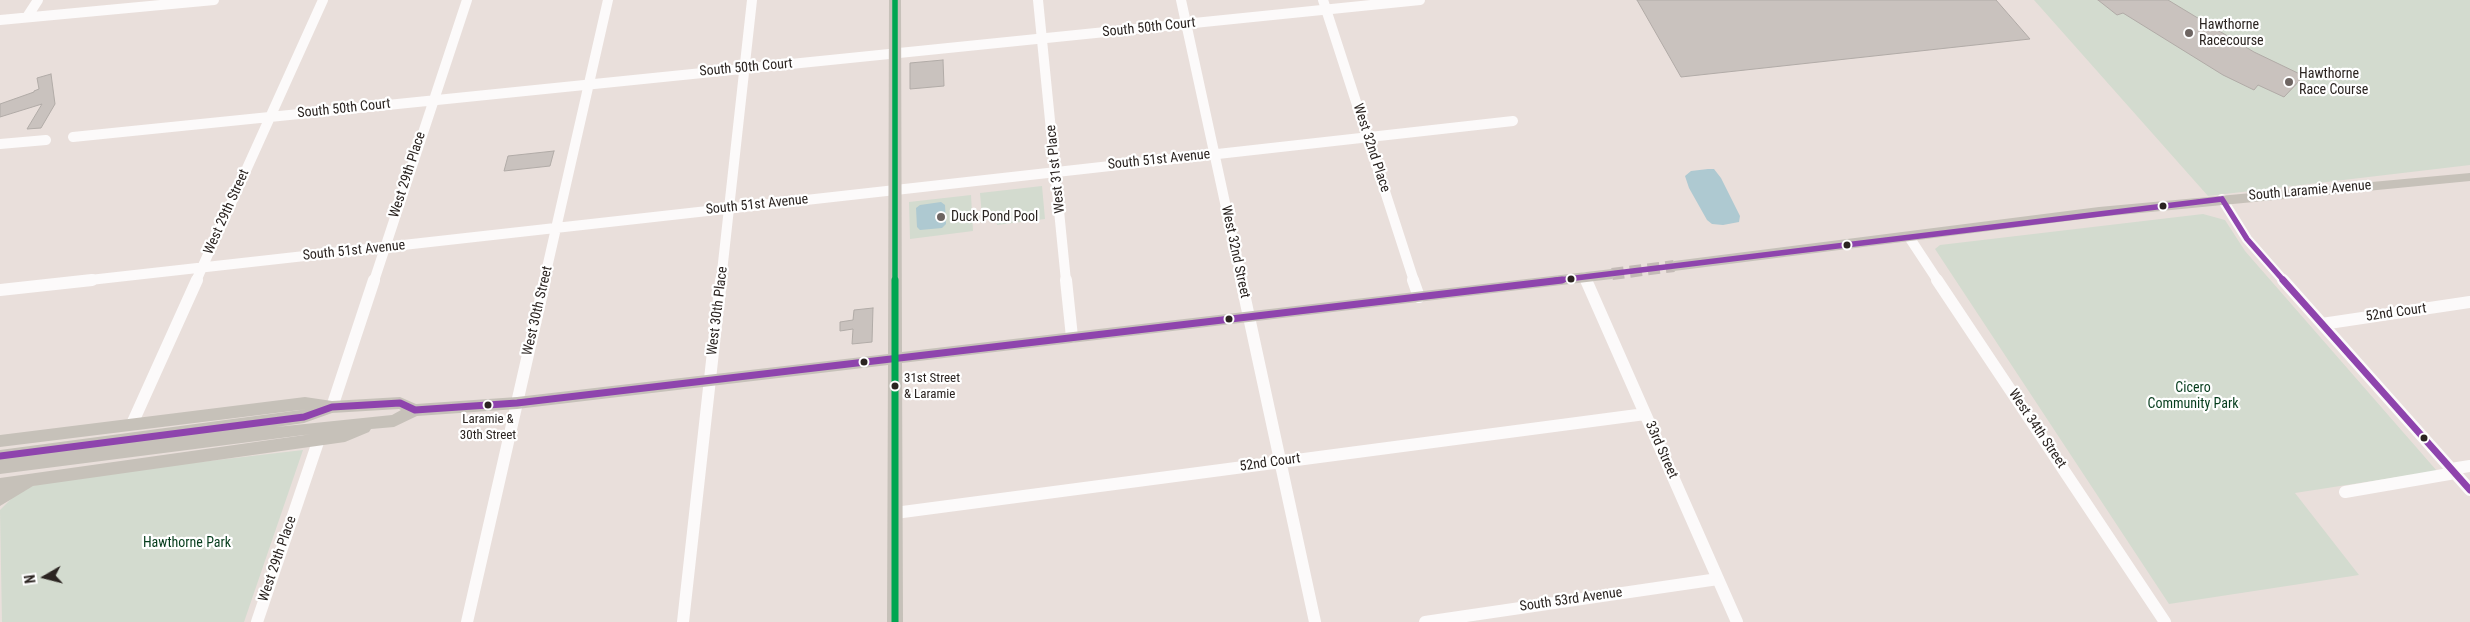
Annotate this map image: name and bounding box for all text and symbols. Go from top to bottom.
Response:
street label: South 50th Court [1102,15,1196,41]
place label: Hawthorne Racecourse [2199,17,2264,49]
marker: Hawthorne Racecourse [2183,27,2195,39]
street label: South 50th Court [699,56,793,80]
place label: Hawthorne Race Course [2299,66,2368,98]
marker: Hawthorne Race Course [2283,76,2295,88]
street label: South 50th Court [297,96,391,122]
street label: West 32nd Place [1349,102,1393,194]
street label: West 31st Place [1043,124,1069,214]
street label: West 29th Place [386,130,430,220]
street label: South 51st Avenue [1107,146,1211,174]
street label: West 29th Street [201,167,253,257]
street label: South Laramie Avenue [2248,177,2372,205]
street label: South 51st Avenue [705,191,809,219]
unlabelled marker [2158,201,2168,211]
street label: West 32nd Street [1217,204,1253,300]
place label: Duck Pond Pool [951,209,1038,225]
marker: Duck Pond Pool [935,211,947,223]
street label: South 51st Avenue [302,237,406,265]
unlabelled marker [1842,240,1852,250]
street label: West 30th Street [520,265,556,357]
street label: West 30th Place [704,266,732,356]
unlabelled marker [1566,274,1576,284]
street label: 52nd Court [2365,300,2427,326]
unlabelled marker [1224,314,1234,324]
unlabelled marker [859,357,869,367]
place label: 31st Street & Laramie [904,371,960,402]
park label: Cicero Community Park [2148,380,2238,412]
marker: 31st Street & Laramie [890,381,900,391]
street label: West 34th Street [2004,386,2070,472]
marker: Laramie & 30th Street [483,400,493,410]
place label: Laramie & 30th Street [460,412,516,443]
street label: 33rd Street [1641,419,1681,481]
unlabelled marker [2419,433,2429,443]
street label: 52nd Court [1239,450,1301,476]
street label: West 29th Place [256,514,300,604]
park label: Hawthorne Park [143,535,231,551]
north arrow [20,552,70,602]
text: N [22,574,39,584]
street label: South 53rd Avenue [1519,584,1623,616]

